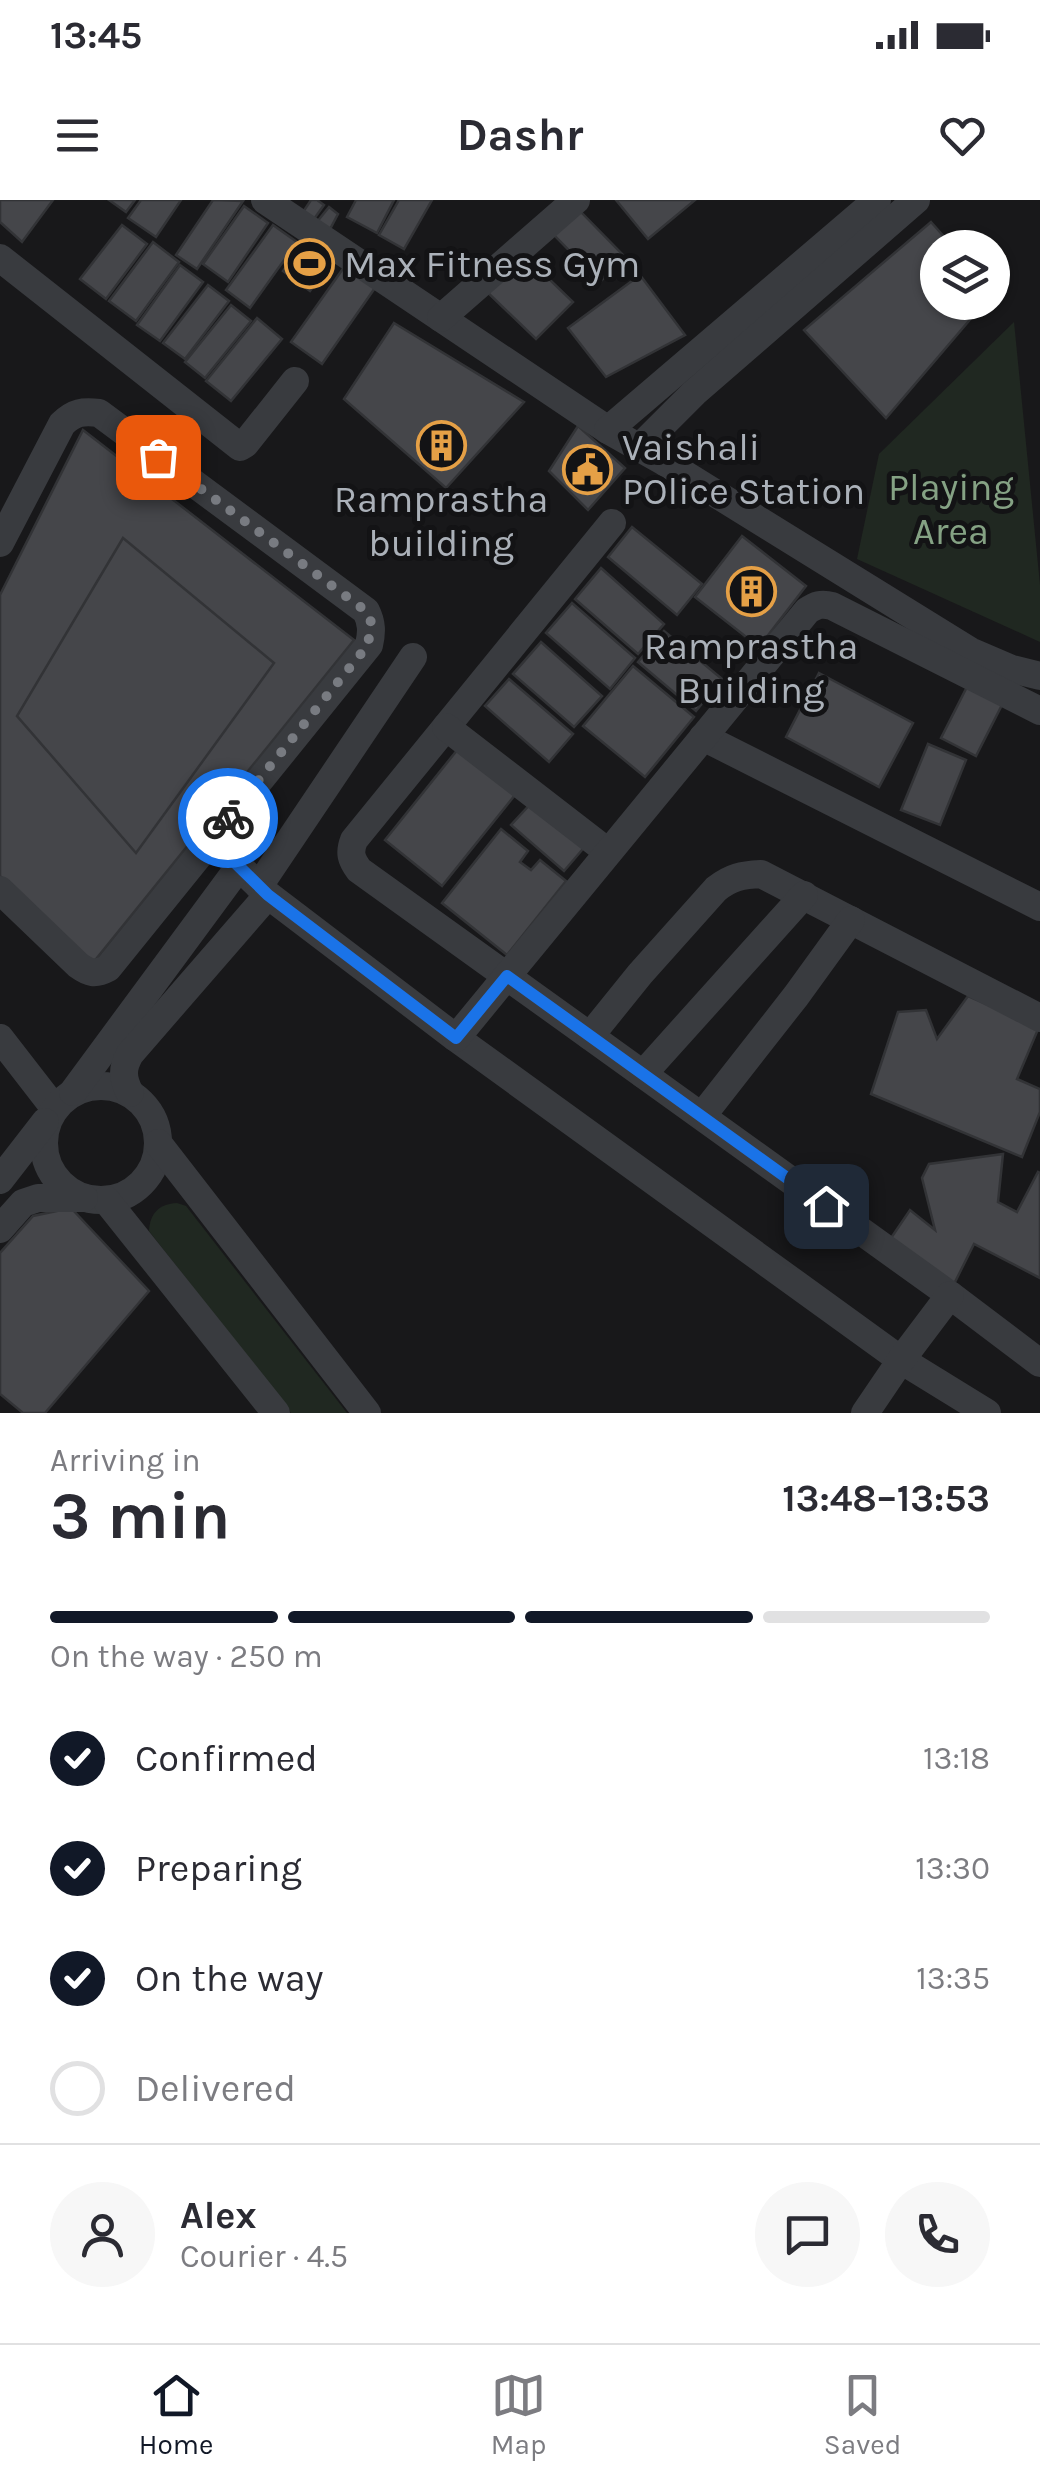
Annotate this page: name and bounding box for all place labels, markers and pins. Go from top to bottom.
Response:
sports icon: Max Fitness Gym [283,238,335,290]
place label: Max Fitness Gym [344,242,640,287]
pin [116,415,201,500]
building icon: Ramprastha building [415,419,467,471]
place label: Vaishali POlice Station [622,425,865,514]
public building icon: Vaishali POlice Station [561,443,613,495]
place label: Ramprastha building [334,477,548,566]
building icon: Ramprastha Building [725,566,777,618]
place label: Ramprastha Building [644,624,858,713]
pin [784,1164,869,1249]

